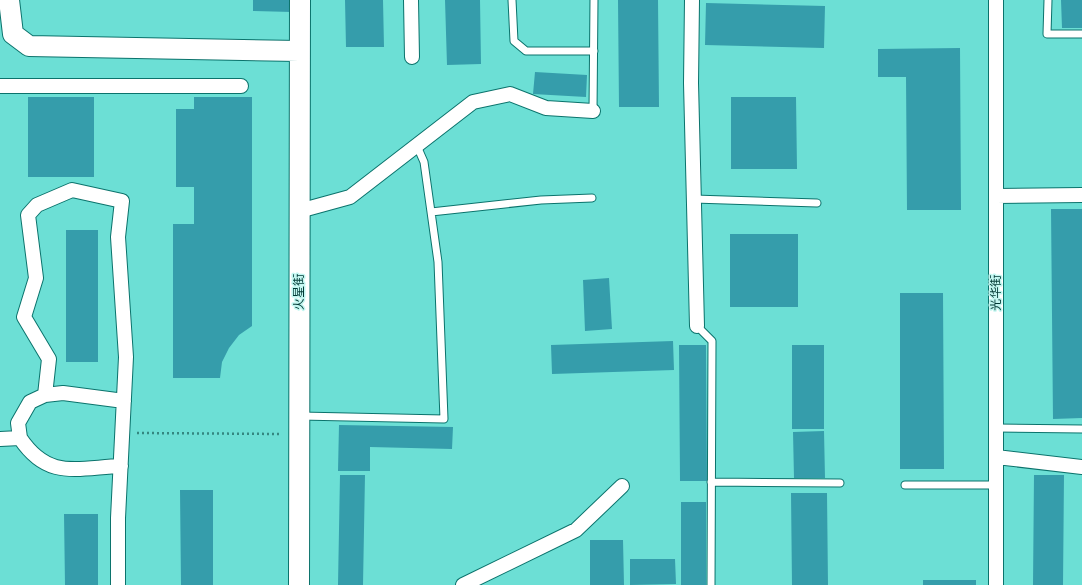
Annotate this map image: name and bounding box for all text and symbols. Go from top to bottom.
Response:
street label: 火星街 [291,274,306,310]
street label: 光华街 [988,275,1003,311]

